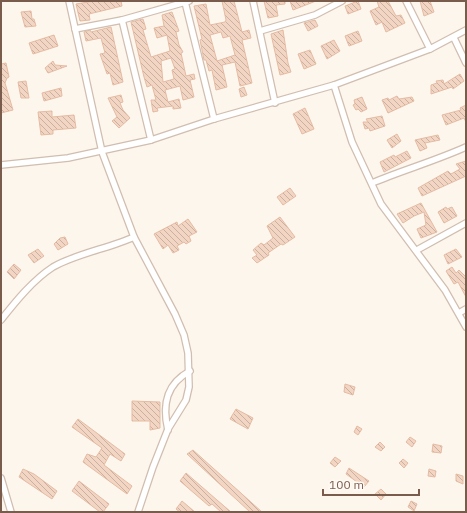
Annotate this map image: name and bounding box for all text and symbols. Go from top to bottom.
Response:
scale bar [323,471,419,497]
text: 100 m [329,477,364,492]

